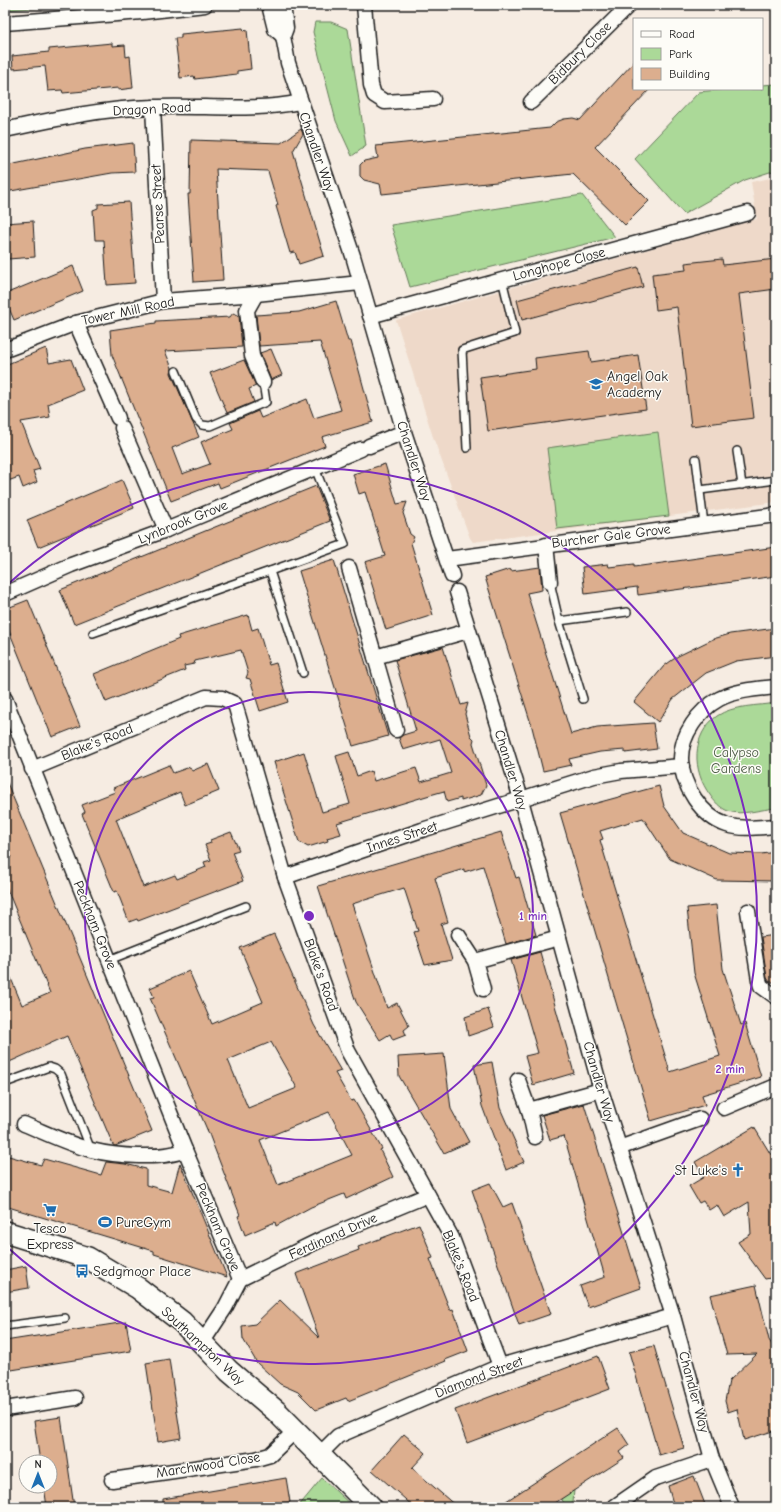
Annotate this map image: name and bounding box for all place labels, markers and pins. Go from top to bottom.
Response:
place label: Angel Oak Academy [607,368,668,401]
school or university icon: Angel Oak Academy [588,376,604,392]
centre of rings [302,909,316,923]
place label: St Luke's [675,1162,727,1179]
church icon: St Luke's [730,1162,746,1178]
supermarket icon: Tesco Express [42,1202,58,1218]
sports icon: PureGym [97,1214,113,1230]
place label: PureGym [116,1214,171,1231]
place label: Tesco Express [27,1220,73,1253]
bus stop icon: Sedgmoor Place [74,1263,90,1279]
place label: Sedgmoor Place [93,1263,191,1280]

